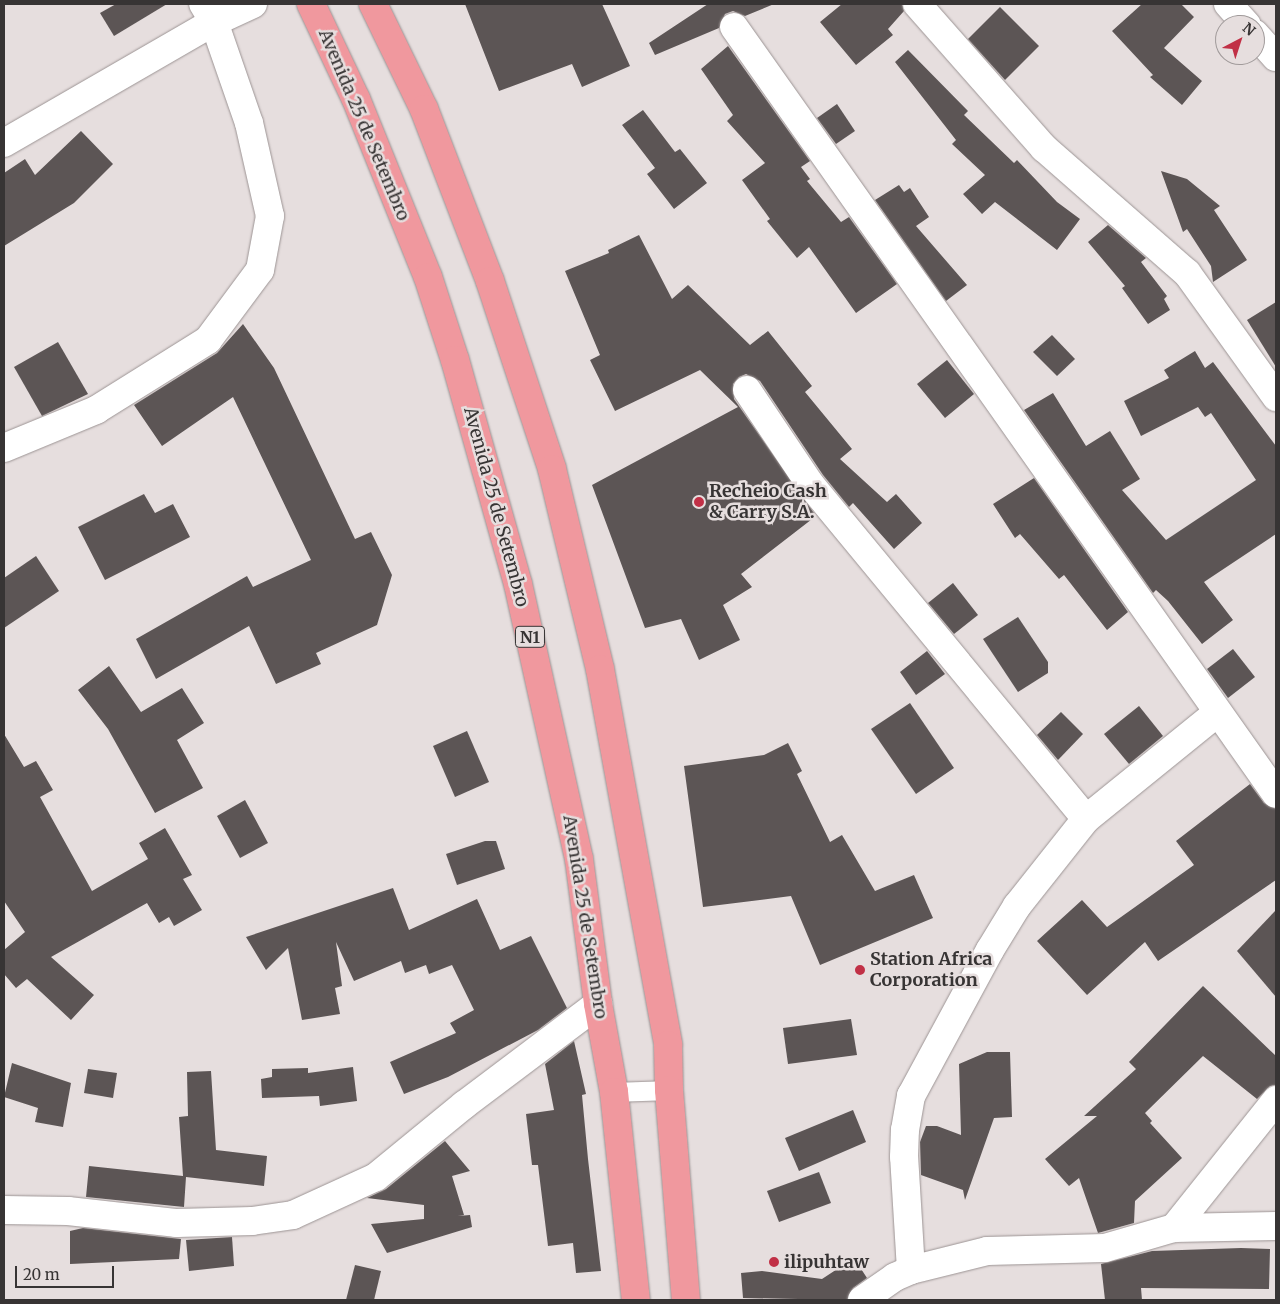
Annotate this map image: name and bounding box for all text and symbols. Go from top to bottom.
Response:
north arrow [1215,15,1265,65]
text: N [1239,19,1259,40]
street label: Avenida 25 de Setembro [314,26,414,224]
street label: Avenida 25 de Setembro [459,405,533,609]
place label: Recheio Cash & Carry S.A. [709,481,827,524]
marker: Recheio Cash & Carry S.A. [693,496,705,508]
road number: N1 [514,624,546,650]
street label: Avenida 25 de Setembro [558,814,612,1020]
place label: Station Africa Corporation [870,949,992,992]
marker: Station Africa Corporation [854,964,866,976]
place label: ilipuhtaw [784,1251,869,1273]
scale bar [18,1256,116,1288]
marker: ilipuhtaw [768,1256,780,1268]
text: 20 m [23,1265,60,1284]

